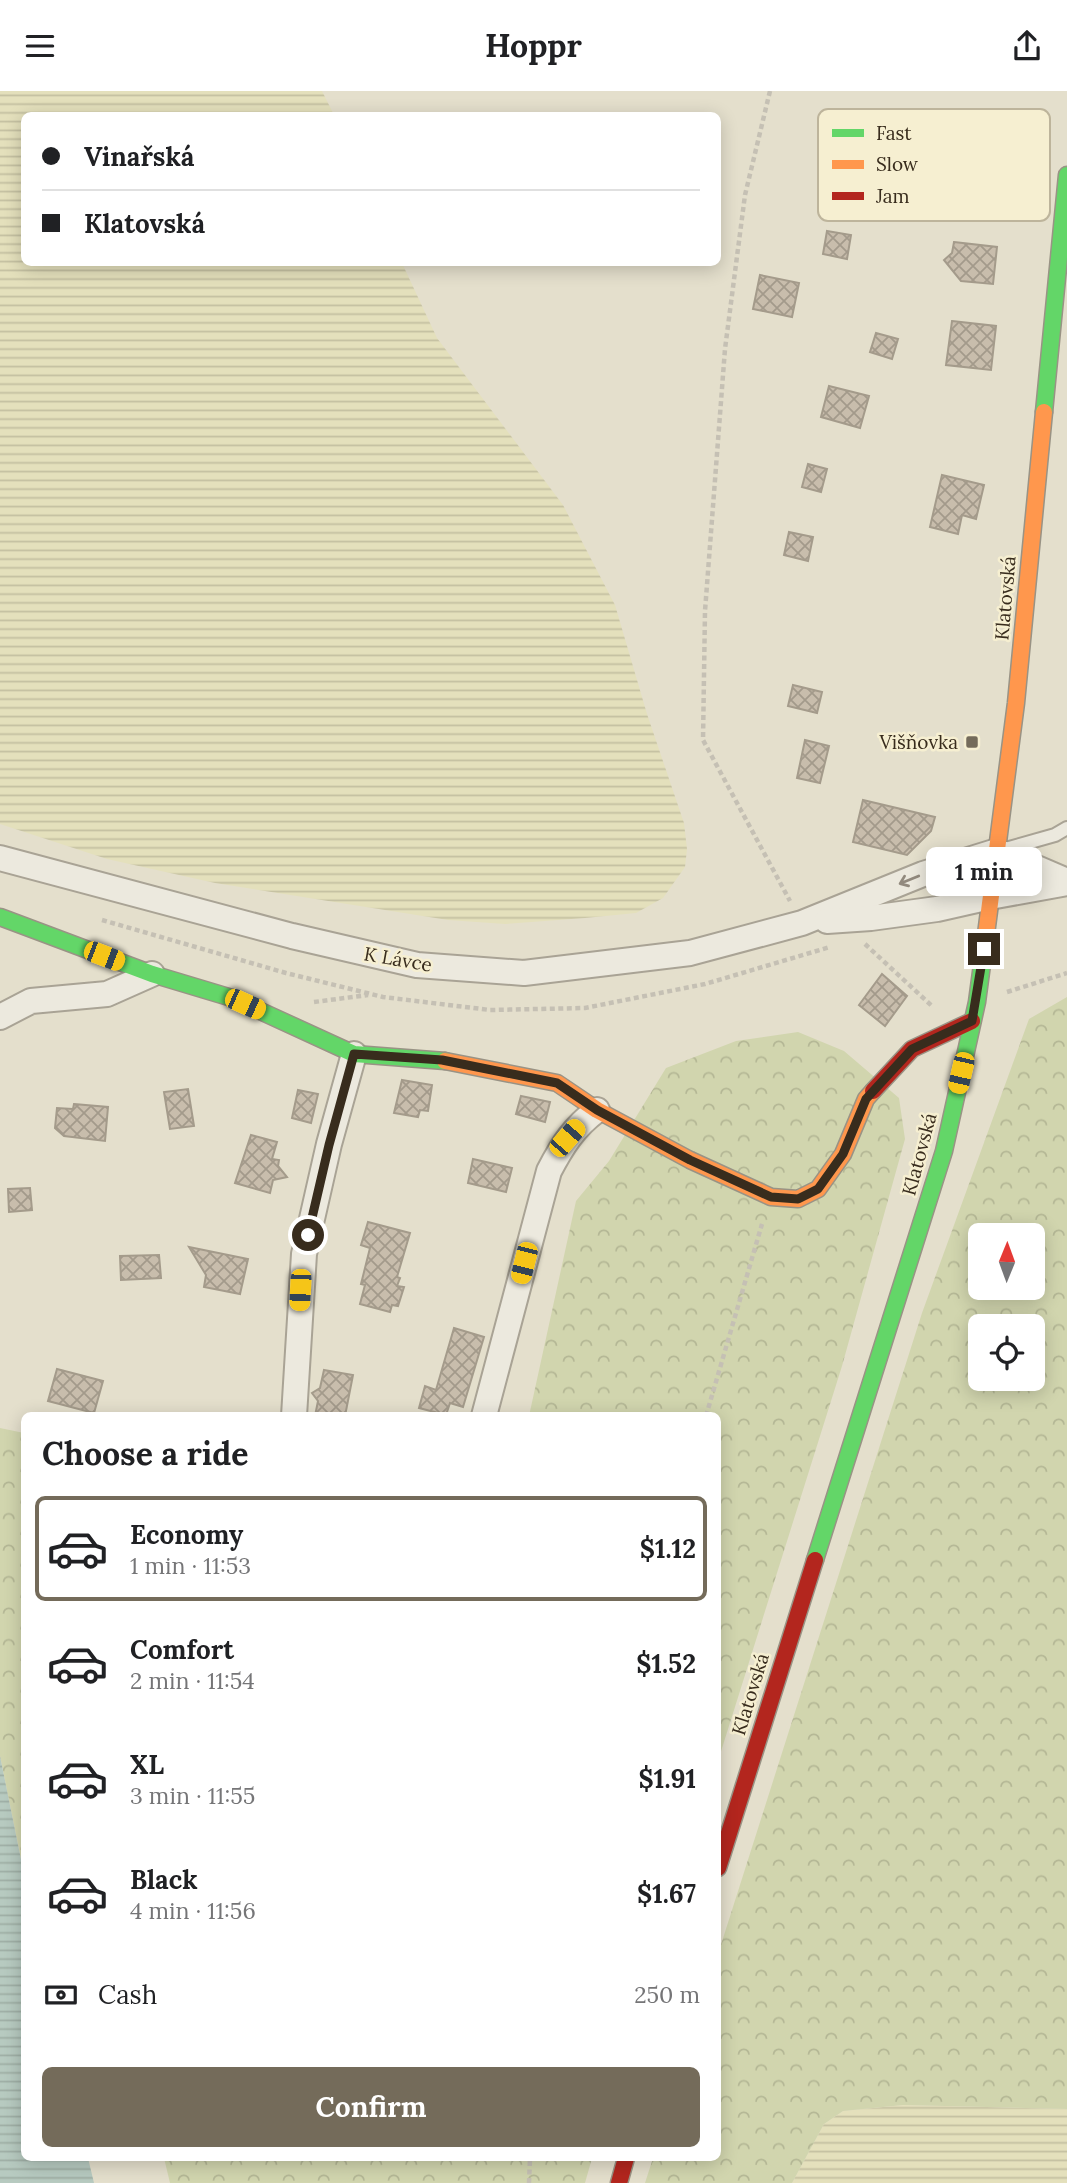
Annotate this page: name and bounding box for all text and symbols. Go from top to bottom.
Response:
text: Hoppr [485,25,582,66]
icon: menu [21,27,59,65]
icon: share [1008,27,1046,65]
legend [818,109,1050,221]
text: Fast [876,121,912,145]
text: Vinařská [84,140,194,173]
text: Slow [876,152,919,176]
text: Jam [875,184,910,208]
text: Klatovská [84,207,205,240]
street label: Klatovská [989,555,1021,641]
place label: Višňovka [879,730,958,754]
marker: Višňovka [964,734,980,750]
callout: 1 min [926,847,1042,897]
text: 1 min [955,857,1013,886]
one-way arrow [899,874,921,887]
route end [968,933,1000,965]
car [81,939,128,973]
street label: K Lávce [362,941,434,977]
car [222,986,269,1022]
car [947,1050,976,1096]
street label: Klatovská [896,1110,942,1198]
car [546,1115,589,1161]
route start [292,1219,324,1251]
north arrow [968,1223,1045,1300]
map controls [968,1223,1045,1391]
car [509,1240,540,1286]
car [289,1268,312,1312]
button: locate [968,1314,1045,1391]
text: Choose a ride [42,1433,249,1474]
icon: car [46,1517,109,1580]
text: Economy [130,1518,243,1551]
text: $1.12 [640,1532,696,1565]
text: 1 min · 11:53 [130,1551,251,1580]
icon: car [46,1632,109,1695]
text: Comfort [130,1633,234,1666]
text: $1.52 [636,1647,696,1680]
street label: Klatovská [726,1650,774,1738]
text: 2 min · 11:54 [130,1666,255,1695]
icon: car [46,1747,109,1810]
text: XL [130,1748,164,1781]
text: $1.91 [639,1762,696,1795]
text: 3 min · 11:55 [130,1781,255,1810]
icon: car [46,1862,109,1925]
text: Black [130,1863,198,1896]
text: $1.67 [637,1877,696,1910]
text: 4 min · 11:56 [130,1896,256,1925]
icon: cash [42,1976,80,2014]
text: Cash [98,1978,157,2011]
text: 250 m [634,1980,700,2009]
button: Confirm [42,2067,700,2147]

